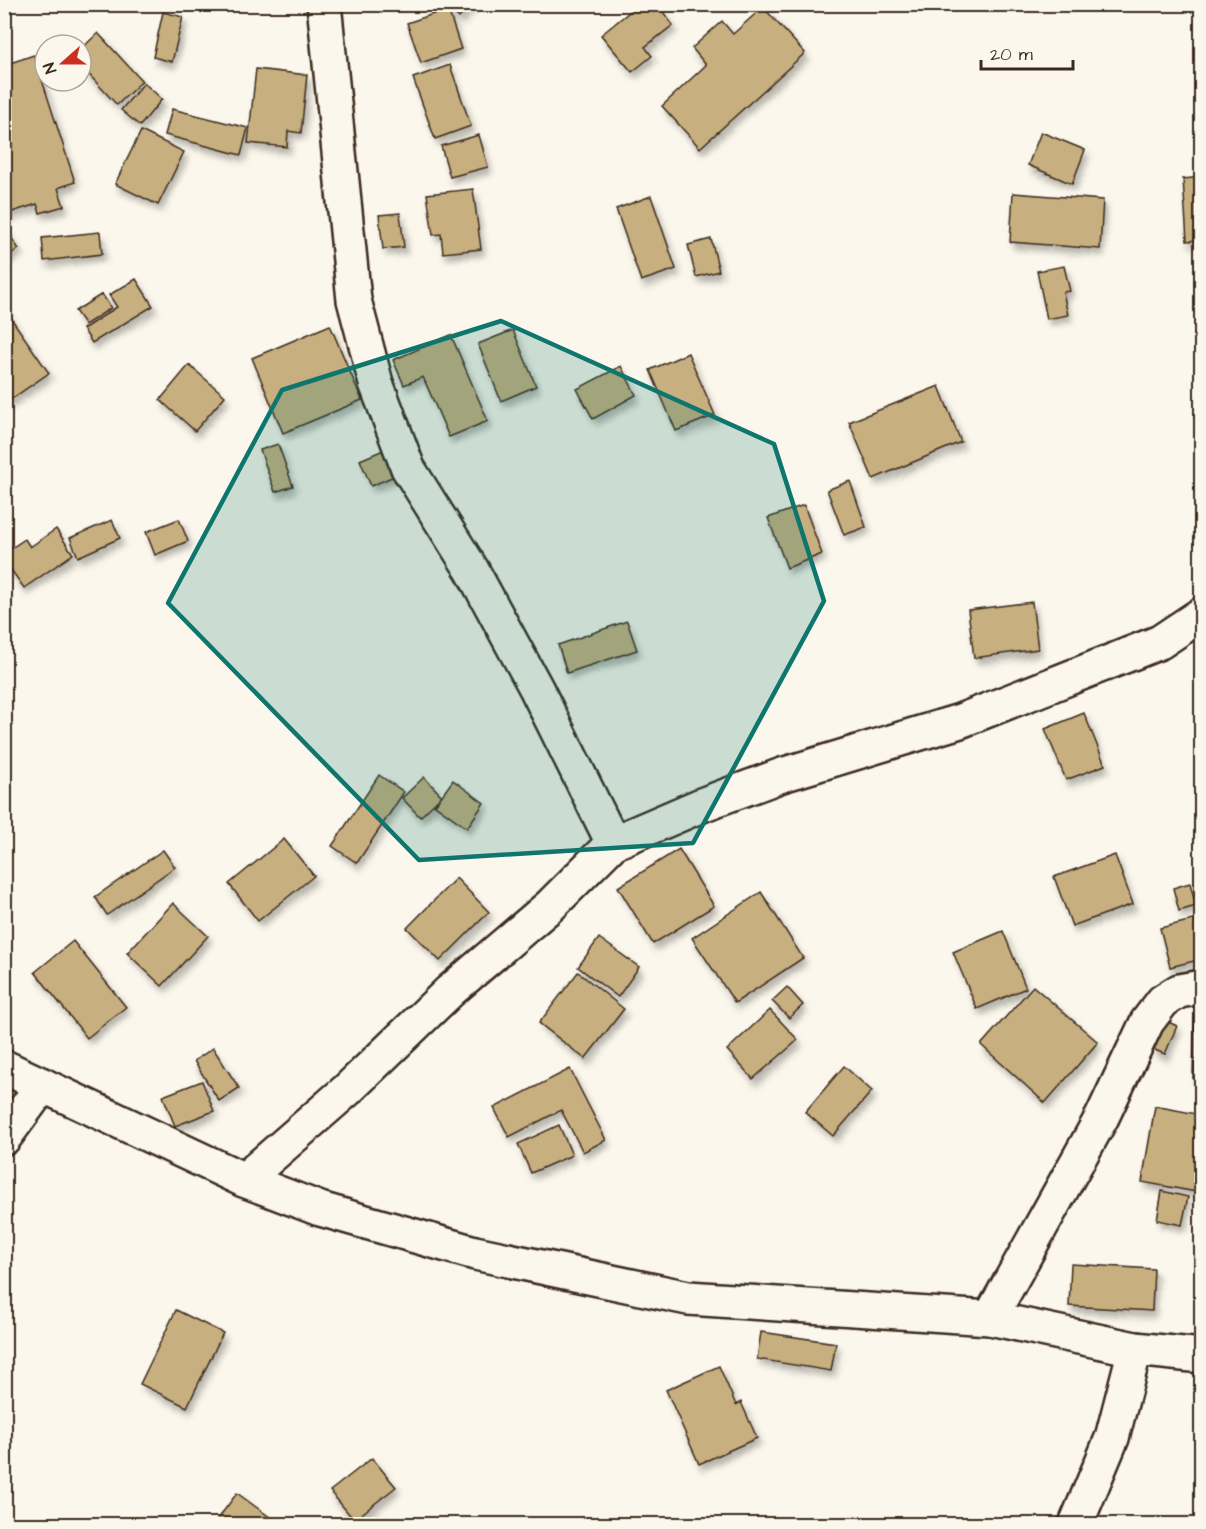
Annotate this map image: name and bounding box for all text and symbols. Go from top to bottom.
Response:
north arrow [33,33,93,93]
scale bar [981,33,1072,71]
text: 20 m [990,42,1033,67]
text: N [38,59,62,77]

